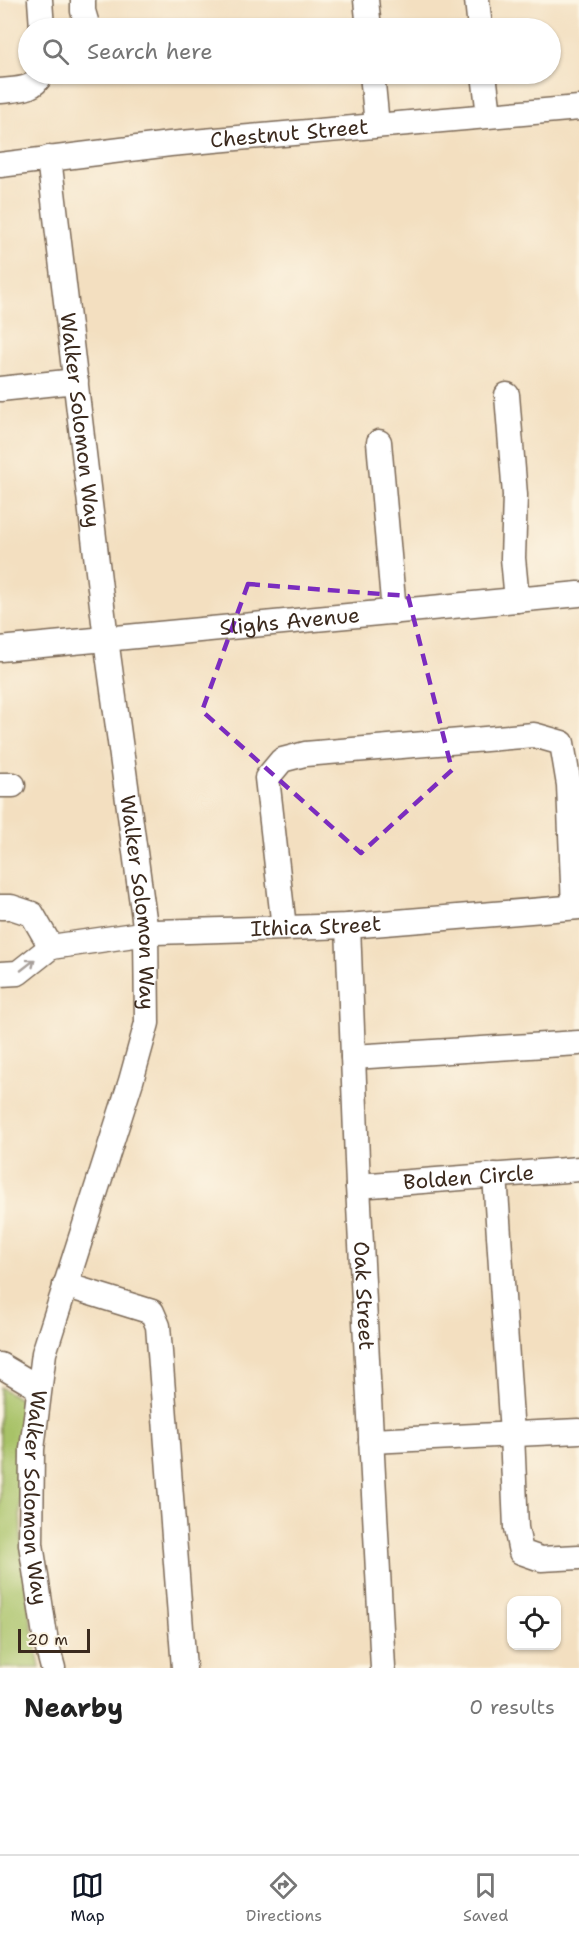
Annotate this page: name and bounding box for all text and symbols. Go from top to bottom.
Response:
search box [18,18,561,84]
icon: search [39,35,72,68]
text: Search here [87,37,213,66]
street label: Chestnut Street [209,113,370,154]
street label: Walker Solomon Way [53,311,107,529]
street label: Slighs Avenue [218,601,361,642]
street label: Walker Solomon Way [113,793,161,1010]
street label: Ithica Street [250,909,382,943]
one-way arrow [19,959,35,972]
street label: Bolden Circle [402,1158,535,1196]
street label: Oak Street [347,1240,380,1351]
street label: Walker Solomon Way [17,1388,54,1607]
map controls [507,1596,561,1650]
button: locate [507,1596,561,1650]
scale bar [18,1626,90,1654]
text: 20 m [27,1629,68,1650]
text: Nearby [24,1690,123,1725]
text: 0 results [469,1694,555,1720]
tab: Map [71,1869,105,1926]
tab: Directions [246,1869,322,1926]
tab: Saved [463,1869,509,1926]

